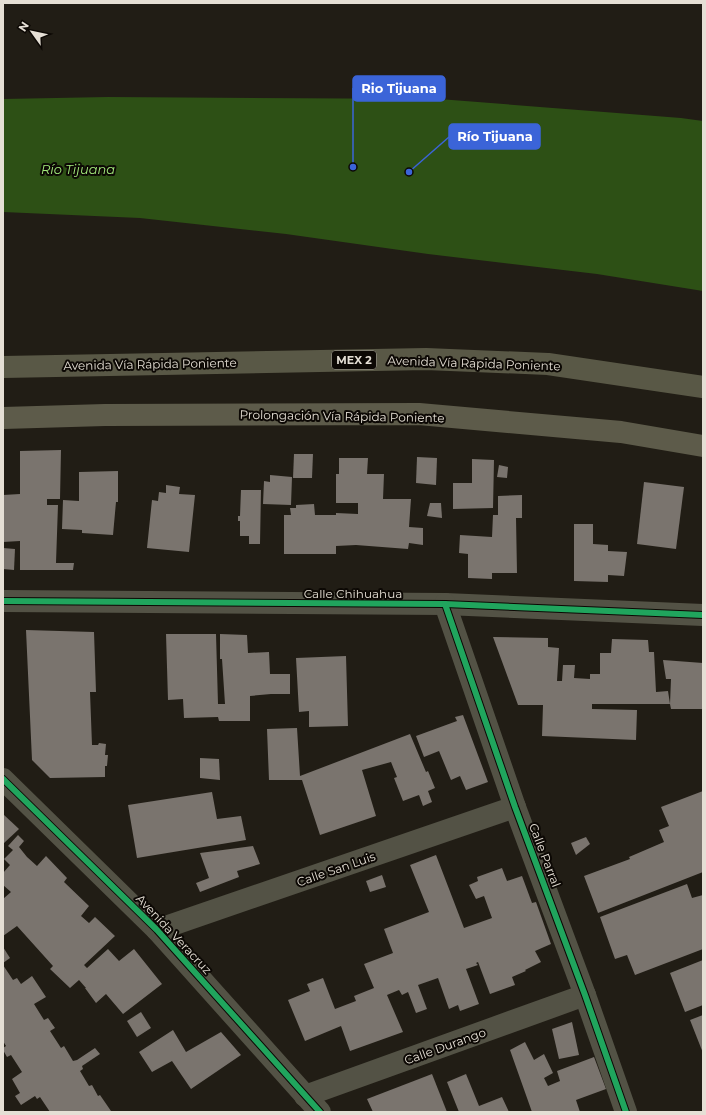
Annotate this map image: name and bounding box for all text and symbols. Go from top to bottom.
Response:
north arrow [12,12,52,52]
text: N [15,19,32,34]
callout: Rio Tijuana [353,76,445,101]
text: Rio Tijuana [361,80,437,96]
callout: Río Tijuana [449,124,540,149]
text: Río Tijuana [457,128,533,144]
water label: Río Tijuana [41,161,115,177]
road number: MEX 2 [332,351,376,369]
street label: Avenida Vía Rápida Poniente [387,352,561,374]
street label: Avenida Vía Rápida Poniente [63,355,237,373]
street label: Prolongación Vía Rápida Poniente [239,407,445,425]
street label: Calle Chihuahua [304,586,402,601]
street label: Calle Parral [526,821,564,889]
street label: Calle San Luis [295,848,377,889]
street label: Avenida Veracruz [133,891,215,977]
street label: Calle Durango [402,1024,488,1068]

